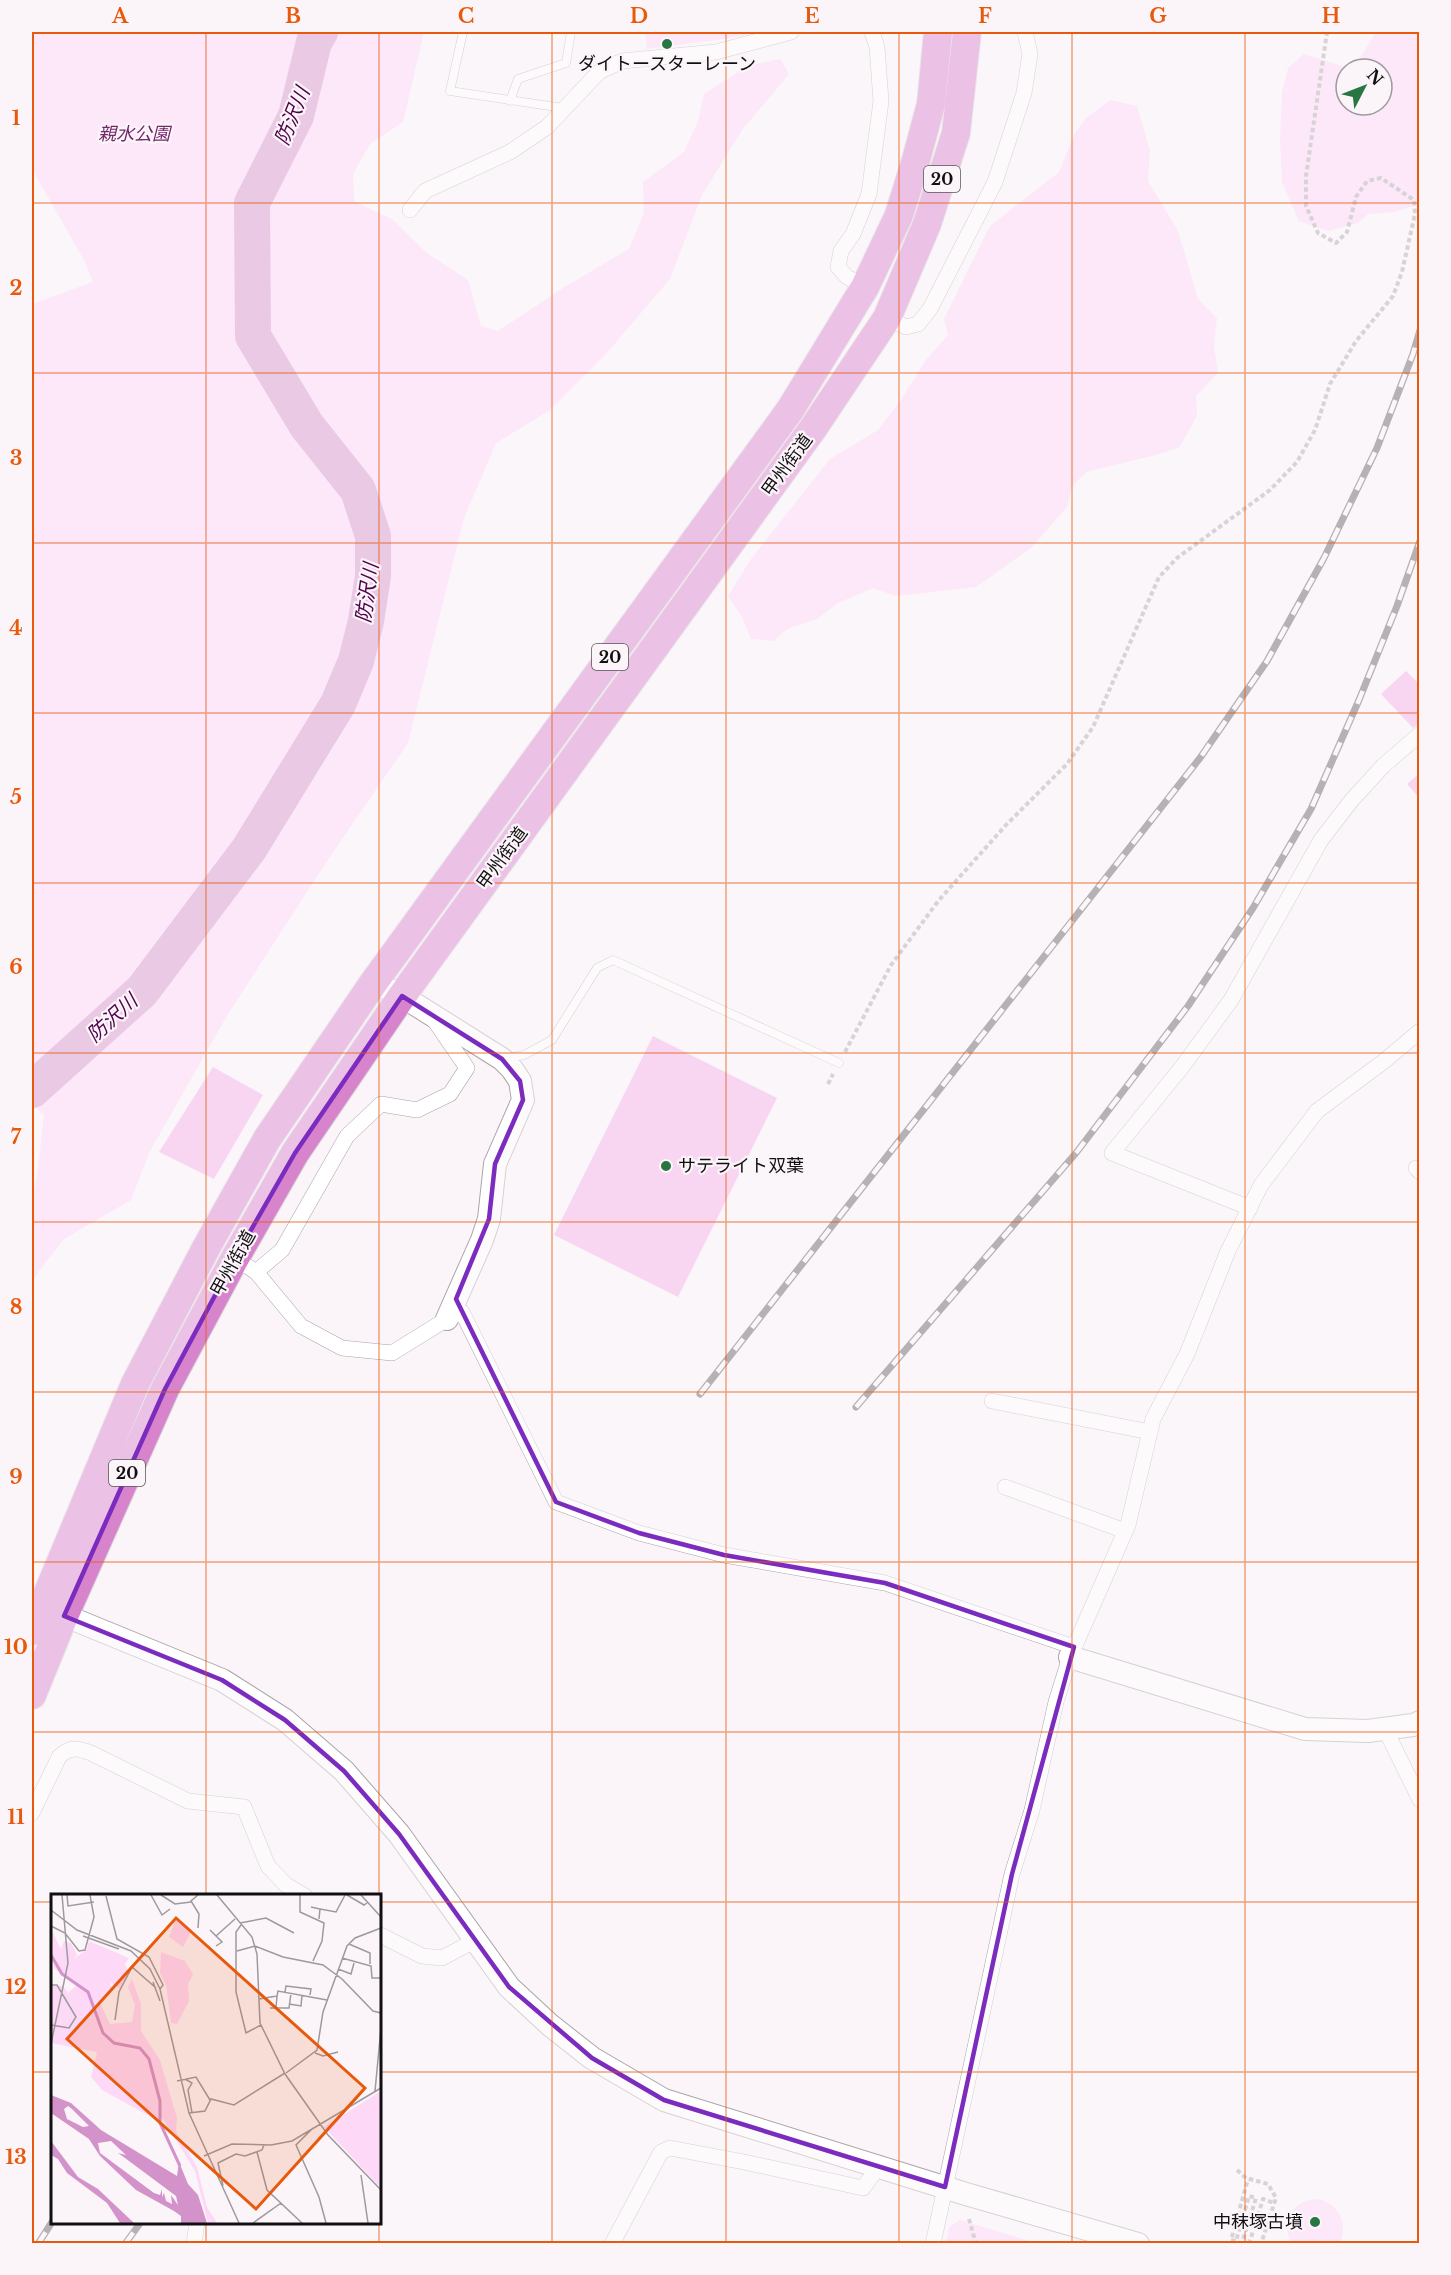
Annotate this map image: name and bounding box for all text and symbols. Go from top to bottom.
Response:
text: A [111,4,129,28]
text: B [285,4,301,28]
text: C [458,4,474,28]
text: D [630,4,648,28]
text: E [804,4,820,28]
text: F [978,4,992,28]
text: G [1149,4,1167,28]
text: H [1322,4,1341,28]
marker: ダイトースターレーン [660,37,674,51]
place label: ダイトースターレーン [578,53,756,75]
north arrow [1334,57,1394,117]
text: N [1363,65,1388,89]
water label: 防沢川 [270,82,315,148]
text: 1 [12,106,21,130]
park label: 親水公園 [98,123,173,145]
road number: 20 [924,166,960,192]
text: 2 [9,276,23,300]
street label: 甲州街道 [757,429,817,501]
text: 3 [10,446,22,470]
water label: 防沢川 [351,560,383,624]
text: 4 [9,616,23,640]
road number: 20 [592,644,628,670]
text: 5 [10,785,22,809]
street label: 甲州街道 [472,822,532,894]
text: 6 [9,955,23,979]
water label: 防沢川 [82,988,144,1047]
text: 7 [11,1125,22,1149]
place label: サテライト双葉 [678,1155,804,1177]
marker: サテライト双葉 [659,1159,673,1173]
street label: 甲州街道 [206,1226,260,1300]
text: 8 [10,1295,22,1319]
road number: 20 [109,1460,145,1486]
text: 9 [9,1465,23,1489]
text: 10 [4,1635,28,1659]
text: 11 [7,1805,25,1829]
inset map [51,1894,381,2224]
text: 12 [5,1975,27,1999]
text: 13 [5,2145,27,2169]
place label: 中秣塚古墳 [1213,2211,1303,2233]
marker: 中秣塚古墳 [1308,2215,1322,2229]

